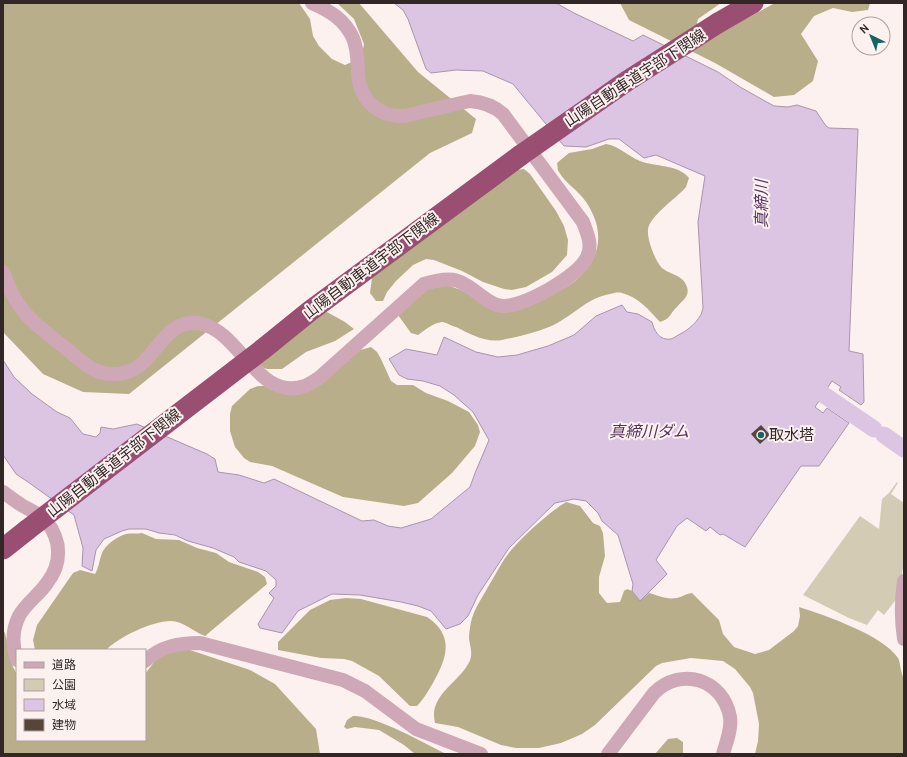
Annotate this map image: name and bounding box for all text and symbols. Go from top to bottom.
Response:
north arrow [851,16,891,56]
text: N [857,21,872,36]
street label: 山陽自動車道宇部下関線 [561,26,709,130]
water label: 真締川 [752,178,771,228]
street label: 山陽自動車道宇部下関線 [300,209,442,323]
street label: 山陽自動車道宇部下関線 [43,405,185,521]
water label: 真締川ダム [609,422,689,441]
place label: 取水塔 [769,426,814,444]
marker: 取水塔 [756,430,766,440]
legend [16,649,146,741]
text: 道路 [52,657,76,672]
text: 公園 [52,677,76,692]
text: 水域 [52,697,76,712]
text: 建物 [52,717,76,732]

